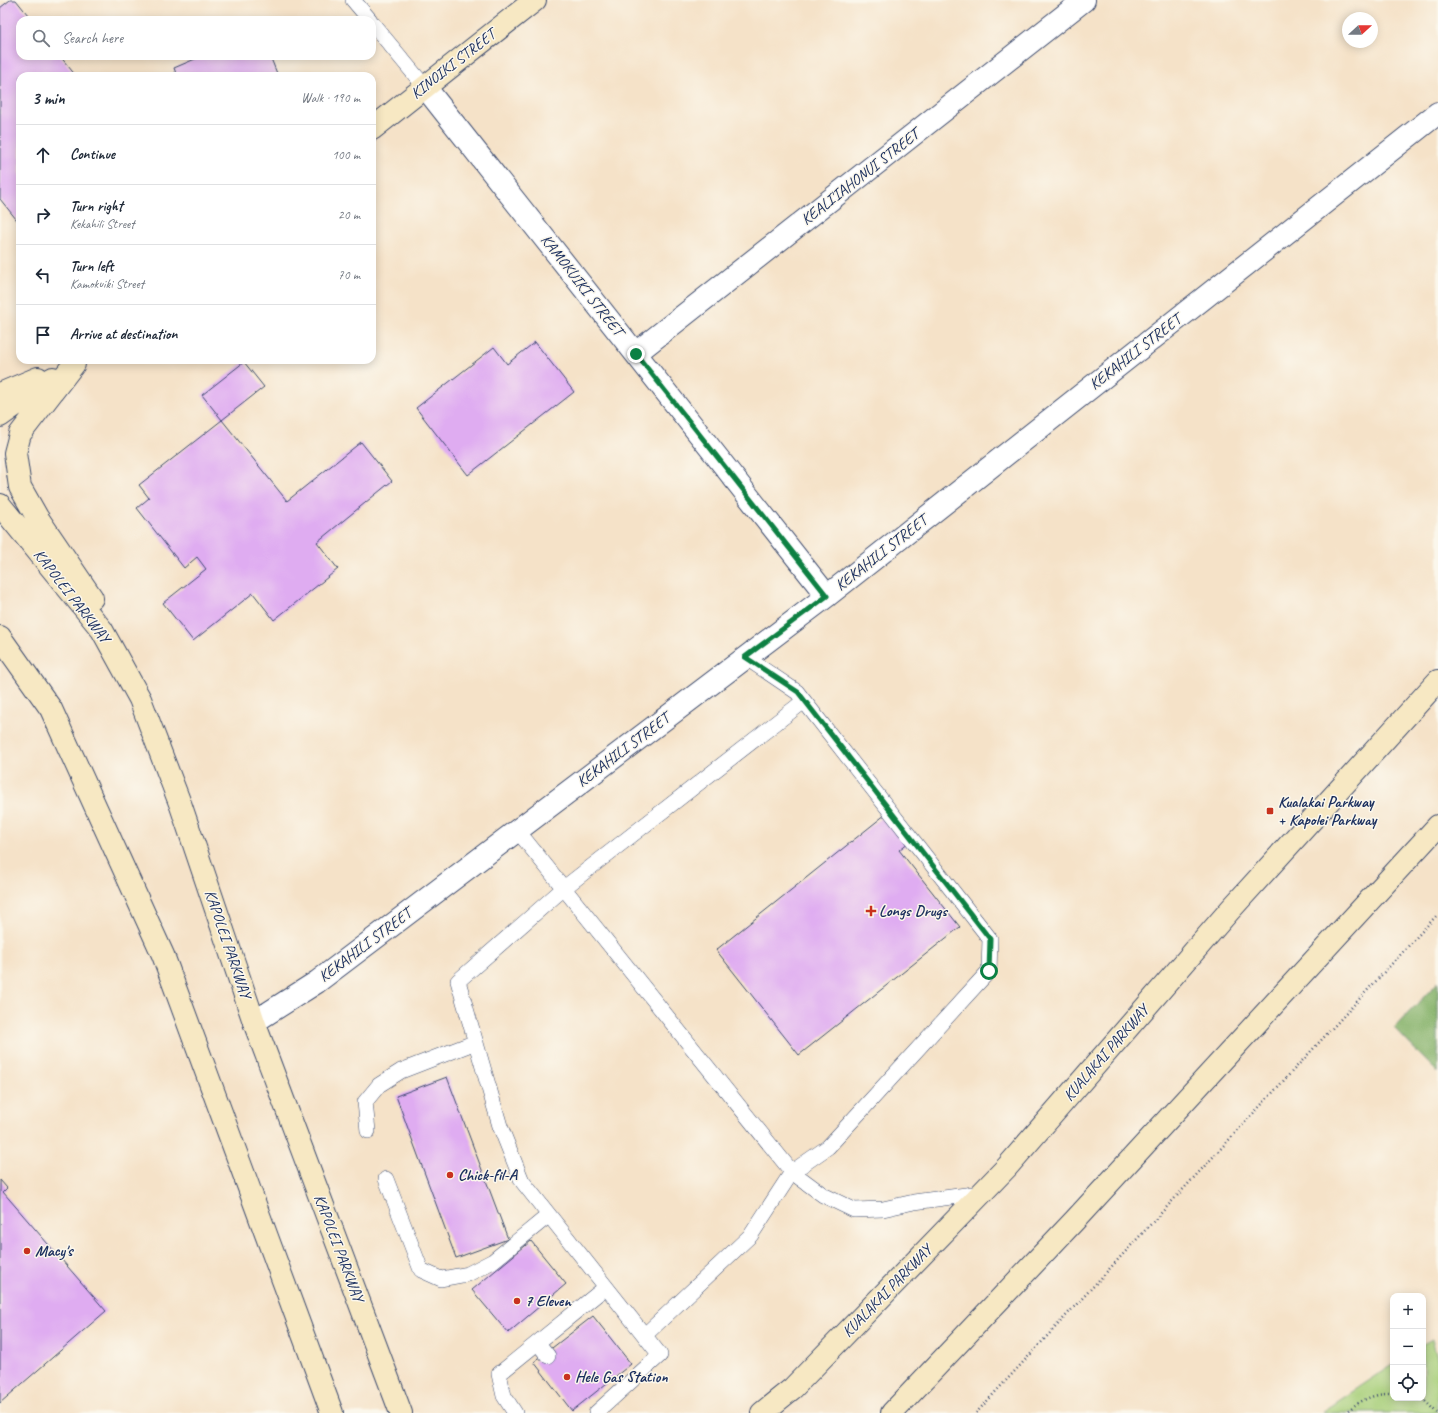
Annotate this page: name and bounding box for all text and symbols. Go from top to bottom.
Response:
north arrow [1342,12,1378,48]
search box [16,16,376,60]
street label: KINOIKI STREET [406,22,502,103]
icon: search [30,27,52,49]
text: Search here [62,29,123,48]
text: 3 min [32,88,65,109]
text: Walk · 190 m [301,90,360,106]
street label: KEALI'IAHONUI STREET [797,122,927,229]
icon: ahead [32,144,54,166]
text: Continue [70,145,115,164]
text: 100 m [332,147,360,163]
text: Turn right [70,197,123,216]
icon: right [32,204,54,226]
text: 20 m [338,207,360,223]
text: Kekahili Street [70,216,135,232]
street label: KAMOKUIKI STREET [536,230,630,343]
text: Turn left [70,257,113,276]
icon: left [32,264,54,286]
text: 70 m [338,267,360,283]
text: Kamokuiki Street [70,276,144,292]
street label: KEKAHILI STREET [1085,308,1188,394]
icon: arrive [32,324,54,346]
text: Arrive at destination [70,325,177,344]
route end [627,345,645,363]
street label: KEKAHILI STREET [831,509,934,595]
street label: KAPOLEI PARKWAY [29,545,117,649]
street label: KEKAHILI STREET [573,706,676,791]
place label: Kualakai Parkway + Kapolei Parkway [1278,792,1378,830]
marker: Kualakai Parkway + Kapolei Parkway [1265,806,1275,816]
street label: KAPOLEI PARKWAY [200,887,257,1004]
street label: KEKAHILI STREET [315,901,418,986]
place label: Longs Drugs [879,901,948,921]
marker: Longs Drugs [866,906,876,916]
route start [980,962,998,980]
street label: KUALAKAI PARKWAY [1059,999,1155,1105]
place label: Chick-fil-A [458,1165,519,1185]
marker: Chick-fil-A [445,1170,455,1180]
street label: KAPOLEI PARKWAY [309,1191,370,1307]
street label: KUALAKAI PARKWAY [838,1238,938,1341]
place label: Macy's [35,1241,74,1261]
marker: Macy's [22,1246,32,1256]
place label: 7 Eleven [525,1291,572,1311]
map controls [1390,1293,1426,1401]
button: + [1390,1293,1426,1329]
marker: 7 Eleven [512,1296,522,1306]
button: − [1390,1329,1426,1365]
button: locate [1390,1365,1426,1401]
place label: Hele Gas Station [575,1367,668,1387]
marker: Hele Gas Station [562,1372,572,1382]

